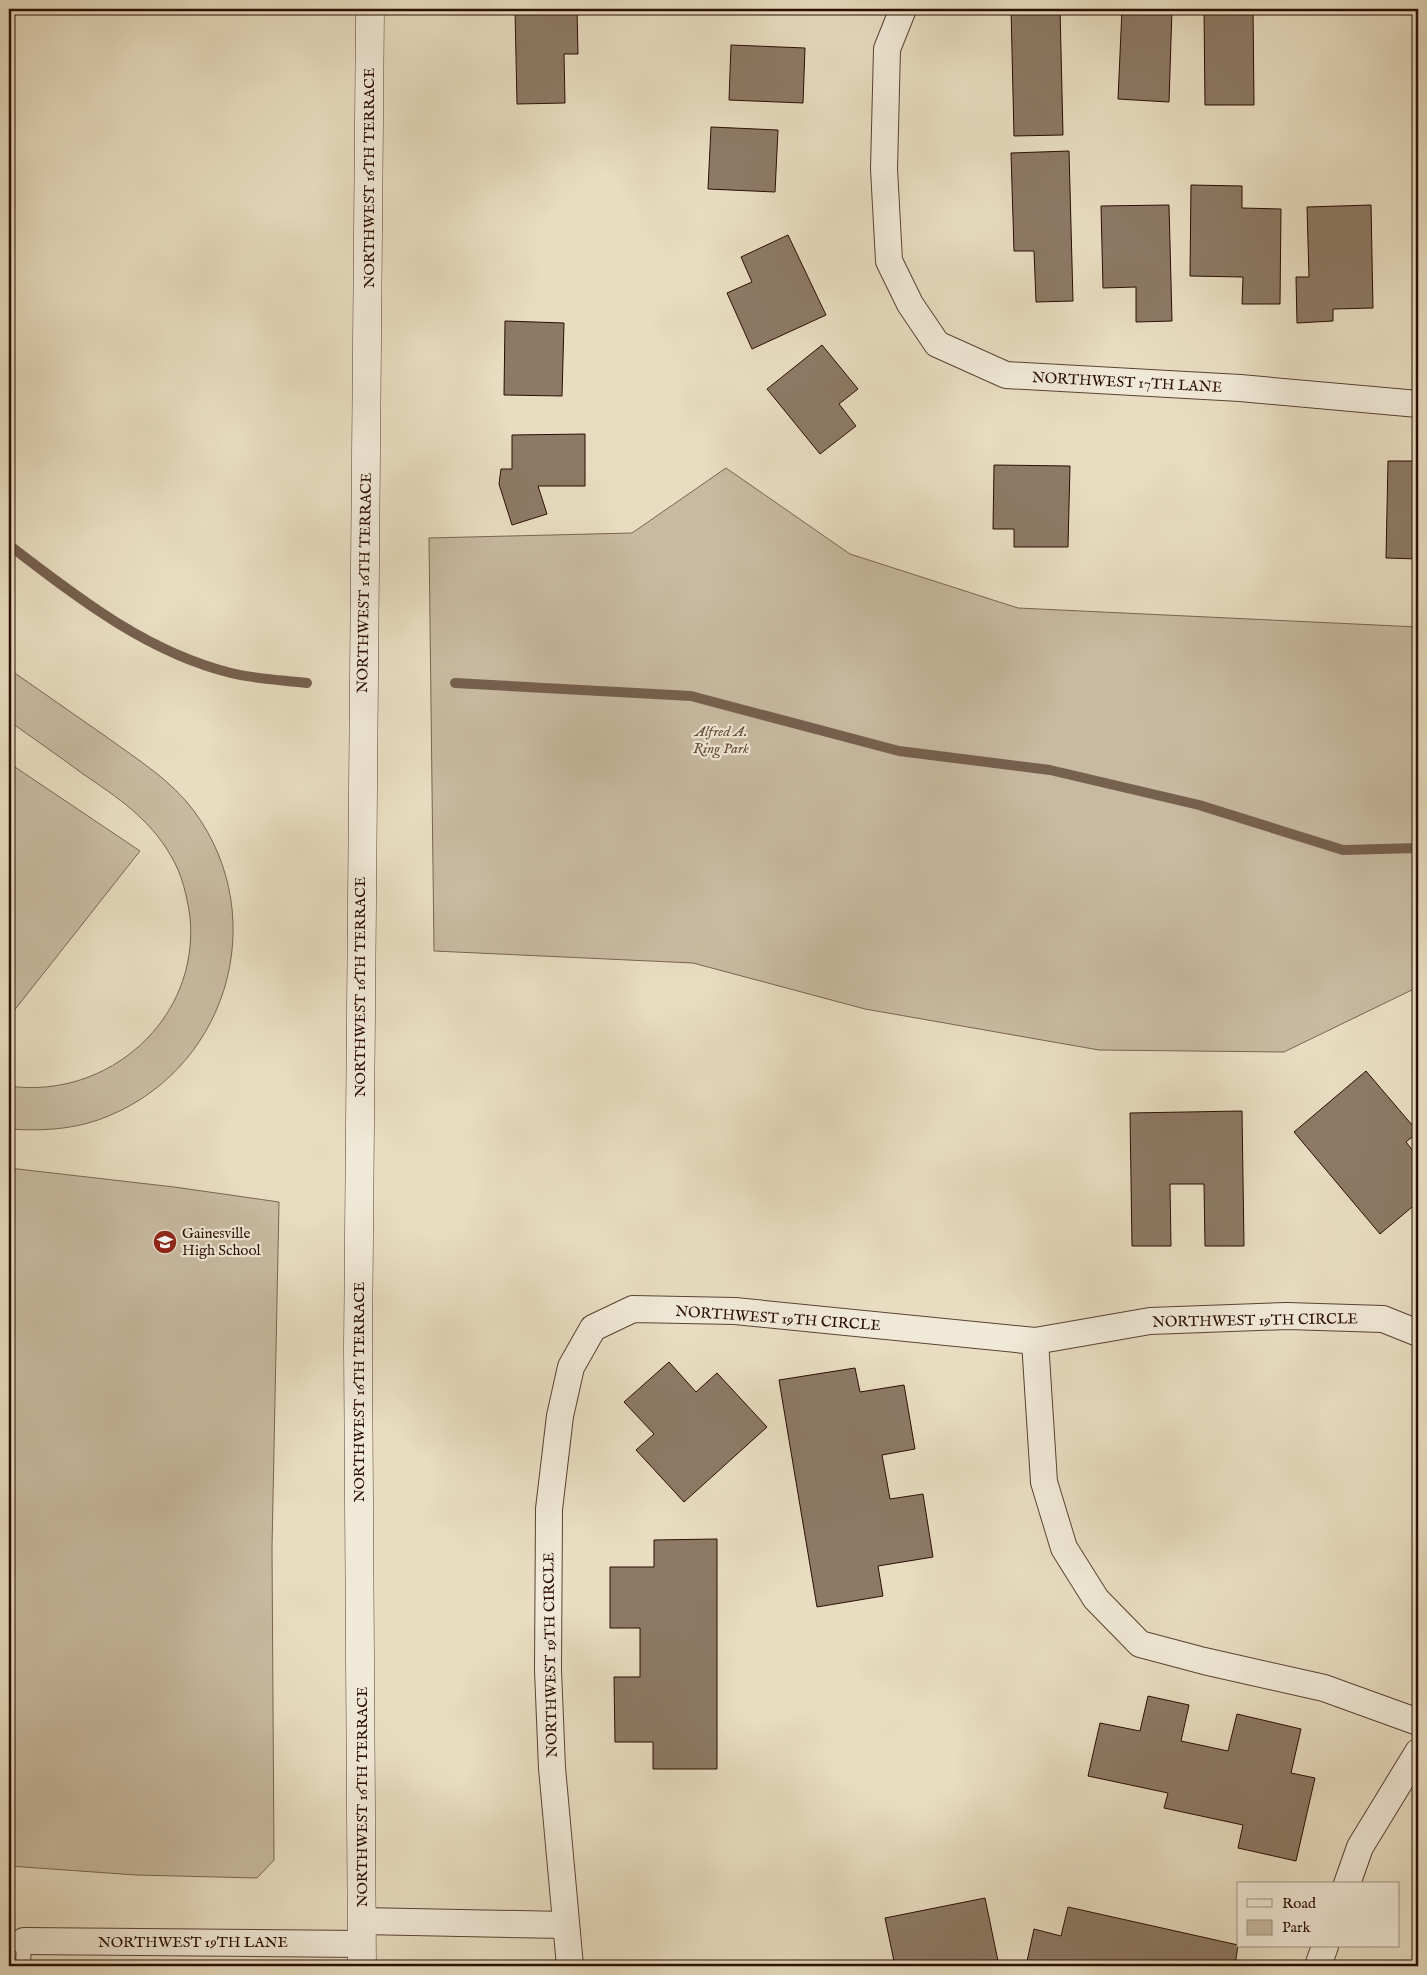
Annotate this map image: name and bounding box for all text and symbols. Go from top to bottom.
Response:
street label: NORTHWEST 16TH TERRACE [360,68,379,288]
street label: NORTHWEST 17TH LANE [1031,368,1223,397]
street label: NORTHWEST 16TH TERRACE [353,473,376,693]
park label: Alfred A. Ring Park [693,722,749,759]
street label: NORTHWEST 16TH TERRACE [351,877,370,1097]
place label: Gainesville High School [182,1224,261,1260]
school or university icon: Gainesville High School [152,1229,178,1255]
street label: NORTHWEST 16TH TERRACE [350,1282,369,1502]
street label: NORTHWEST 19TH CIRCLE [675,1302,881,1335]
street label: NORTHWEST 19TH CIRCLE [1152,1309,1358,1332]
street label: NORTHWEST 19TH CIRCLE [539,1552,562,1758]
street label: NORTHWEST 16TH TERRACE [353,1687,372,1907]
legend [1237,1882,1400,1948]
text: Road [1282,1894,1317,1913]
text: Park [1282,1918,1312,1937]
street label: NORTHWEST 19TH LANE [98,1933,288,1952]

